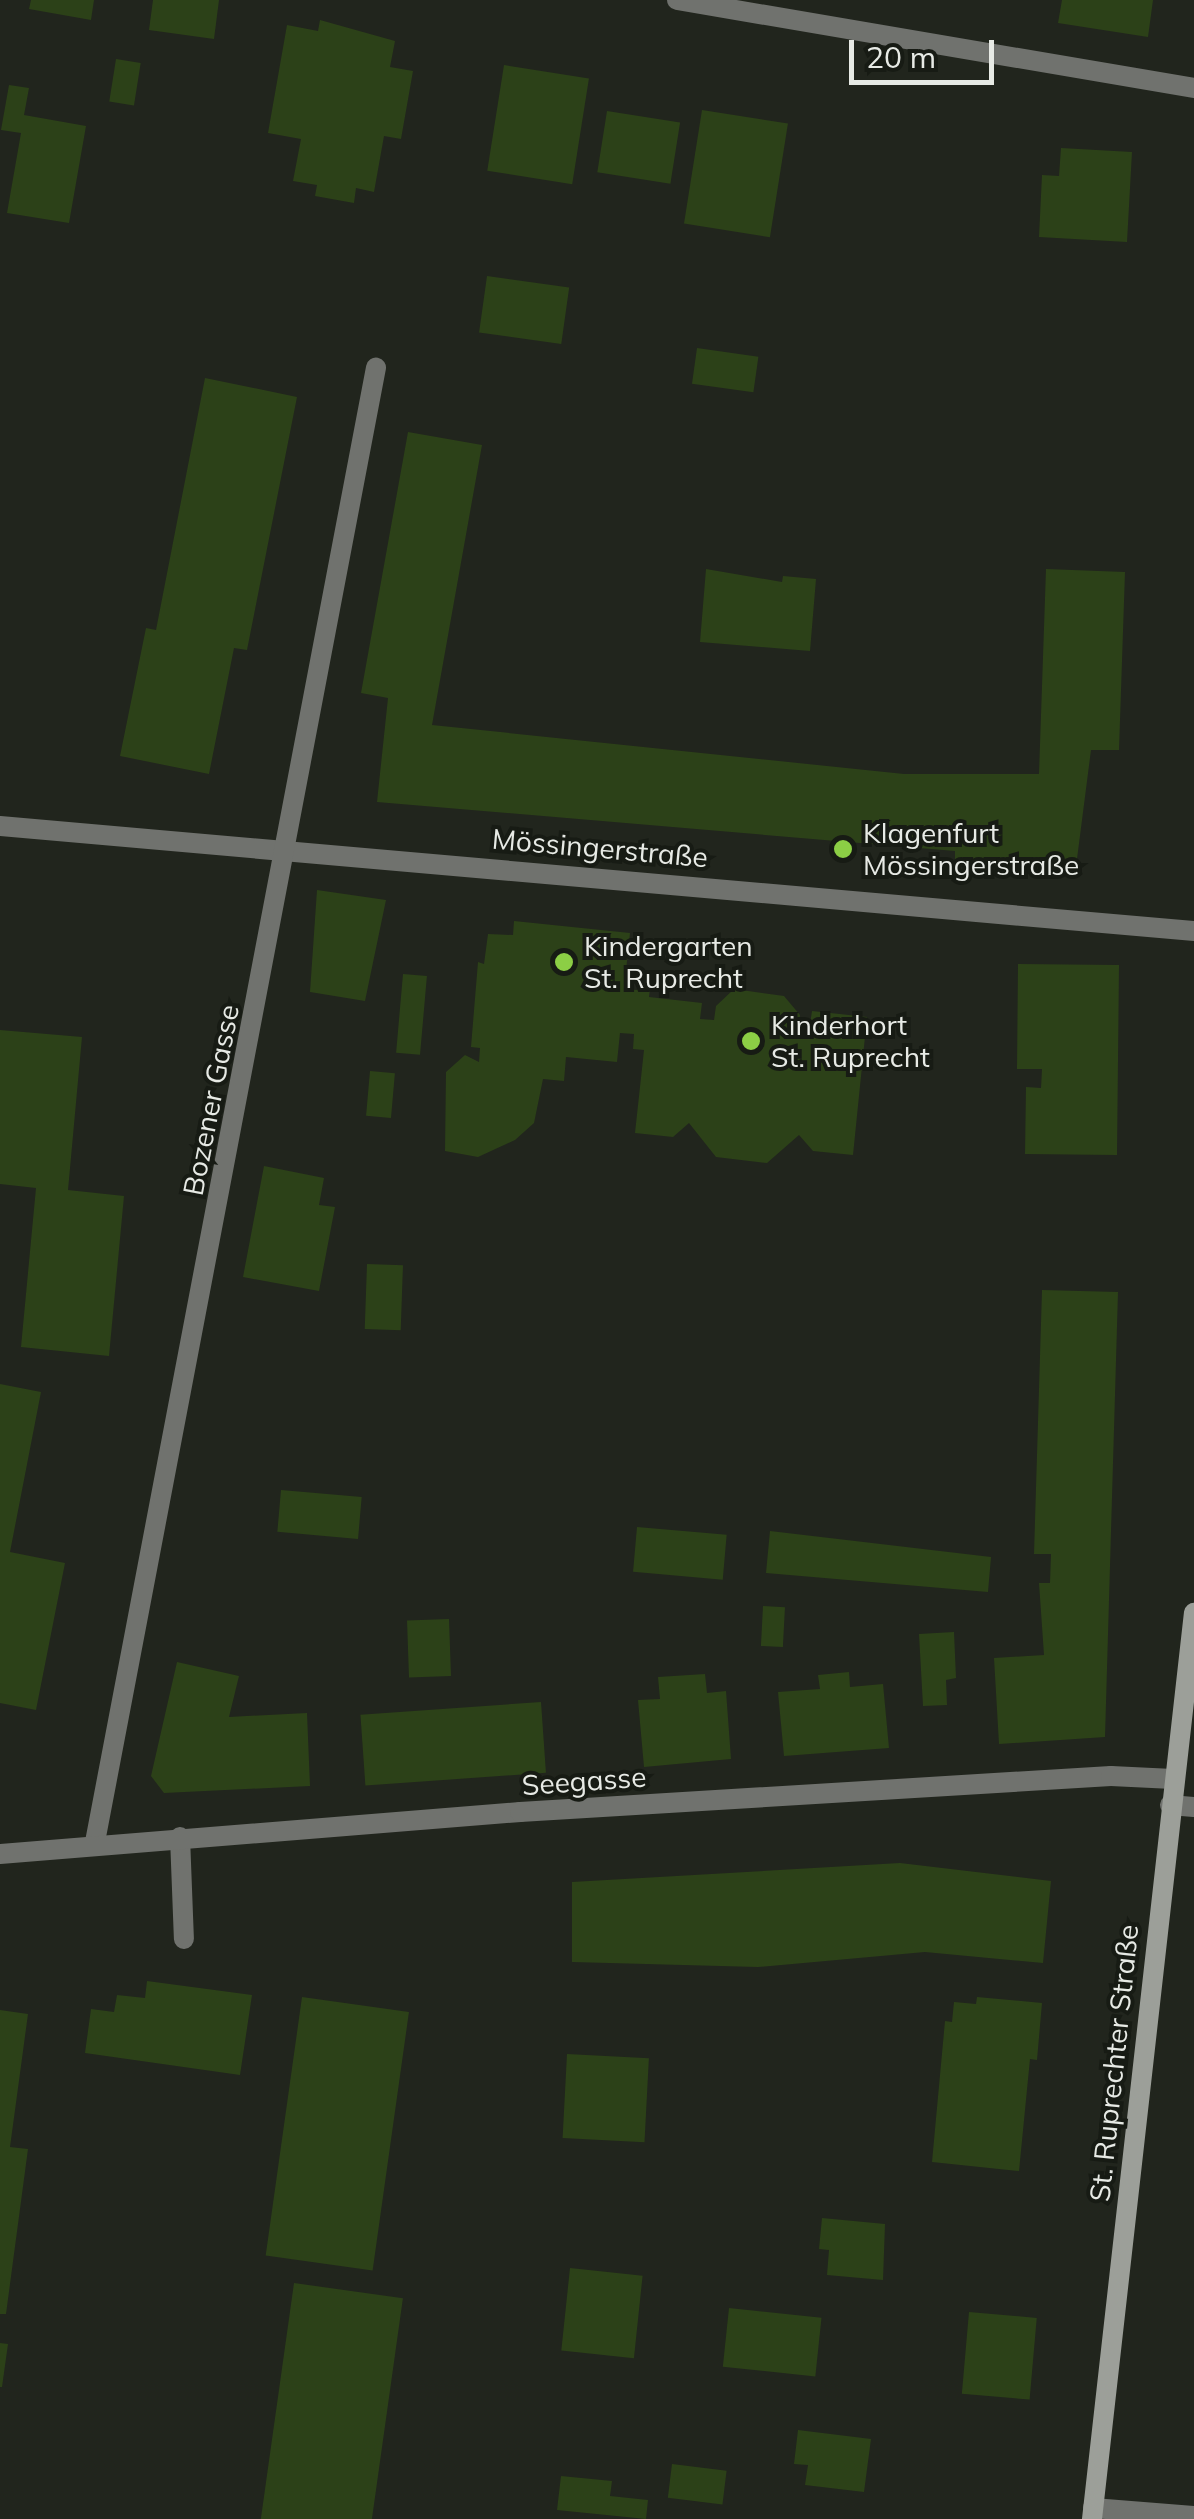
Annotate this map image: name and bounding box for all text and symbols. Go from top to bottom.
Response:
scale bar [854,20,999,82]
text: 20 m [866,38,936,76]
place label: Klagenfurt Mössingerstraße [863,816,1079,882]
street label: Mössingerstraße [491,822,709,874]
marker: Klagenfurt Mössingerstraße [832,838,854,860]
place label: Kindergarten St. Ruprecht [584,929,753,995]
marker: Kindergarten St. Ruprecht [553,951,575,973]
street label: Bozener Gasse [176,1002,246,1198]
place label: Kinderhort St. Ruprecht [771,1008,930,1074]
marker: Kinderhort St. Ruprecht [740,1030,762,1052]
street label: Seegasse [521,1760,647,1802]
street label: St. Ruprechter Straße [1083,1923,1145,2203]

